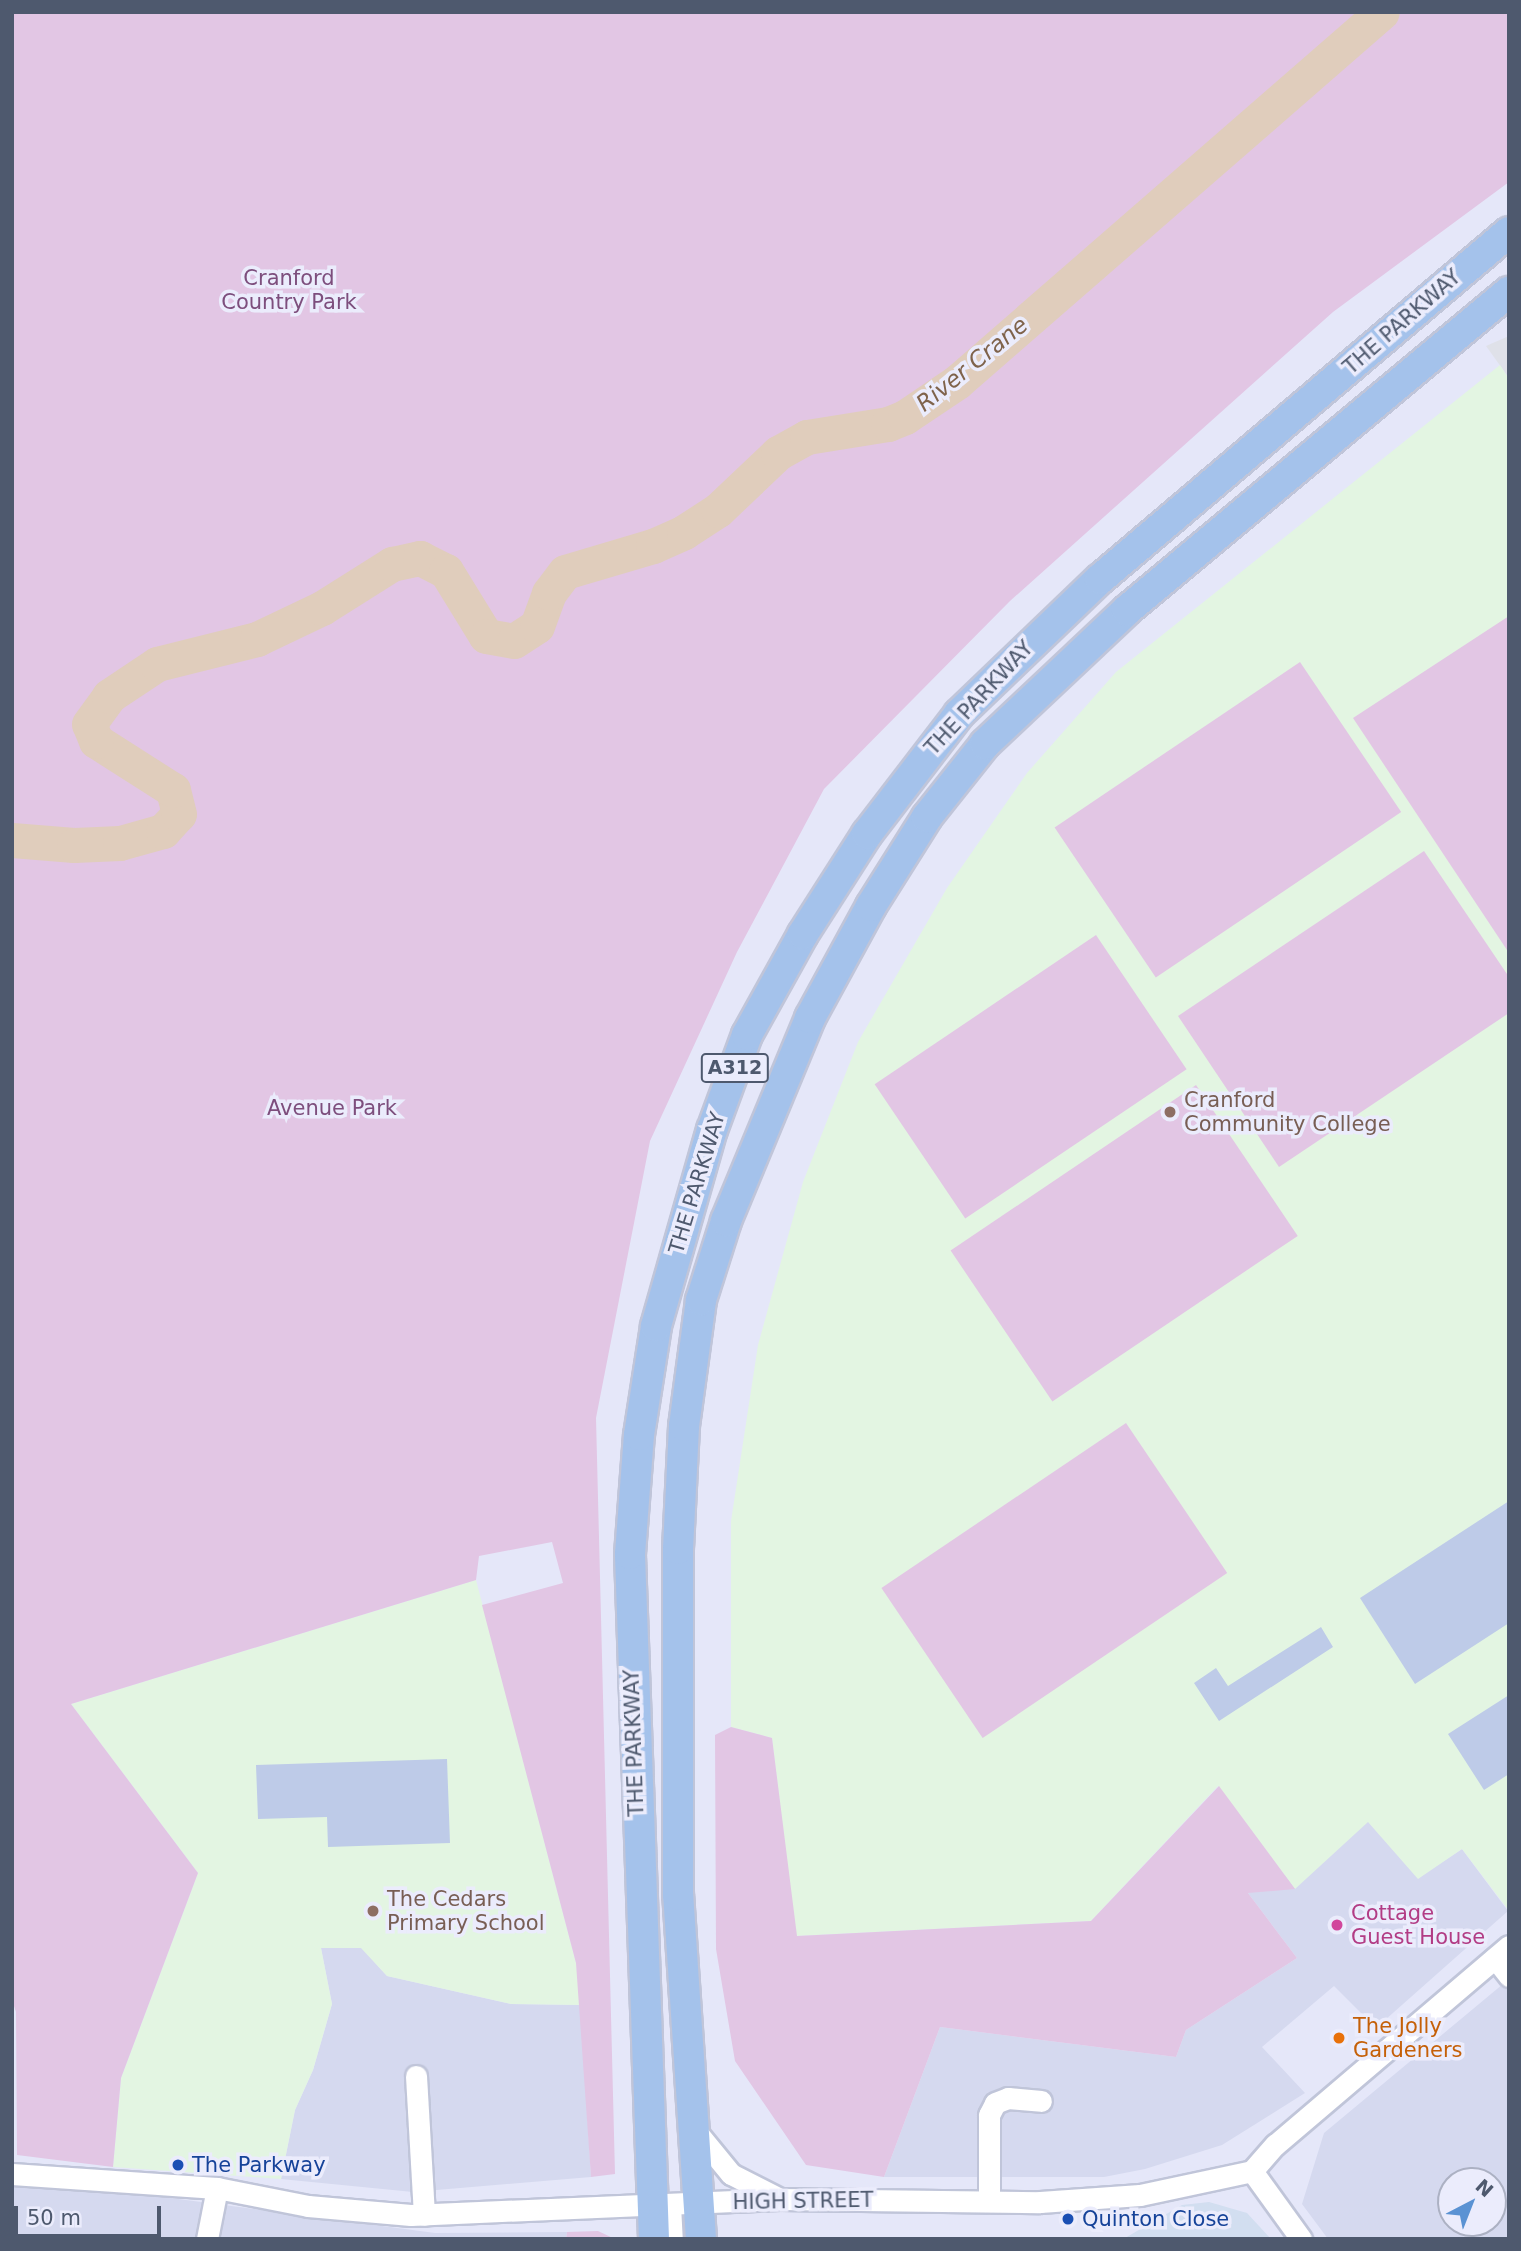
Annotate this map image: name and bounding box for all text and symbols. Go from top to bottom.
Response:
street label: THE PARKWAY [1338,264,1466,380]
park label: Cranford Country Park [221,265,357,315]
water label: River Crane [911,311,1033,417]
street label: THE PARKWAY [920,636,1038,760]
road number: A312 [700,1052,770,1084]
place label: Cranford Community College [1184,1087,1391,1137]
park label: Avenue Park [267,1095,397,1121]
marker: Cranford Community College [1162,1104,1178,1120]
street label: THE PARKWAY [663,1109,731,1257]
street label: THE PARKWAY [619,1669,649,1817]
place label: The Cedars Primary School [387,1886,545,1936]
place label: Cottage Guest House [1351,1900,1485,1950]
marker: The Cedars Primary School [365,1903,381,1919]
marker: Cottage Guest House [1329,1917,1345,1933]
place label: The Jolly Gardeners [1353,2013,1462,2063]
marker: The Jolly Gardeners [1331,2030,1347,2046]
place label: The Parkway [192,2152,326,2178]
marker: The Parkway [170,2157,186,2173]
north arrow [1437,2167,1507,2237]
text: N [1471,2174,1498,2201]
street label: HIGH STREET [732,2187,874,2215]
scale bar [18,2192,164,2236]
text: 50 m [27,2206,81,2230]
place label: Quinton Close [1082,2206,1229,2232]
marker: Quinton Close [1060,2211,1076,2227]

